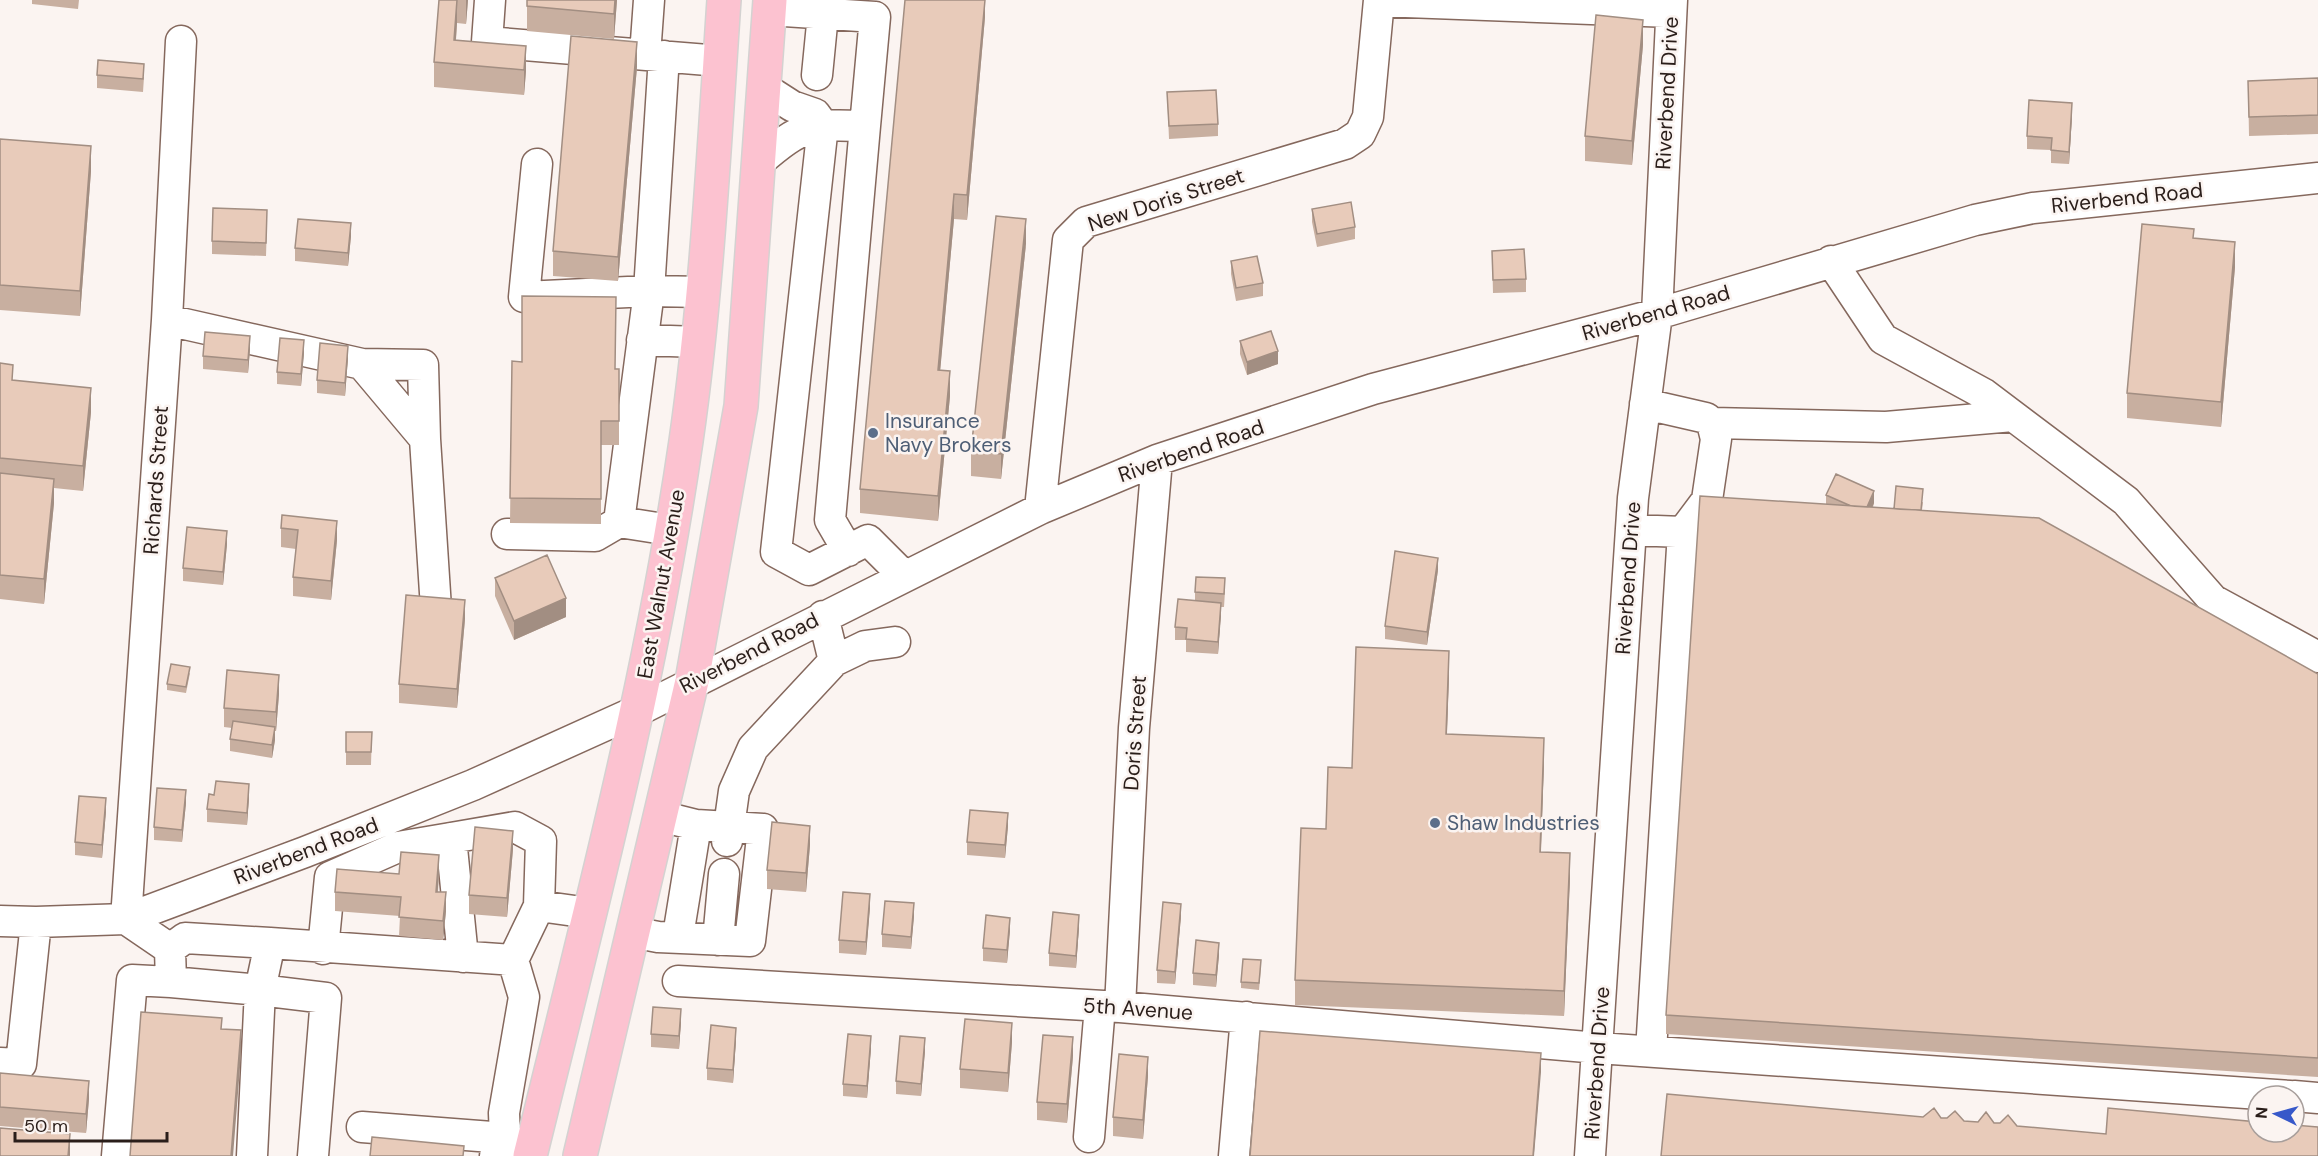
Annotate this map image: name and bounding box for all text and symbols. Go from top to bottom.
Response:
street label: Riverbend Drive [1649,16,1685,170]
street label: New Doris Street [1084,162,1248,238]
street label: Riverbend Road [2050,176,2204,220]
street label: Riverbend Road [1579,279,1733,347]
street label: Richards Street [137,405,175,555]
place label: Insurance Navy Brokers [885,407,1011,459]
street label: Riverbend Road [1114,413,1268,489]
marker: Insurance Navy Brokers [866,426,880,440]
street label: East Walnut Avenue [631,487,691,681]
street label: Riverbend Drive [1609,500,1647,655]
street label: Riverbend Road [675,606,823,700]
street label: Doris Street [1117,674,1153,792]
place label: Shaw Industries [1447,809,1600,837]
street label: Riverbend Road [230,811,382,891]
marker: Shaw Industries [1428,816,1442,830]
street label: Riverbend Drive [1578,985,1616,1140]
street label: 5th Avenue [1082,991,1194,1027]
north arrow [2246,1084,2306,1144]
scale bar [15,1105,166,1143]
text: N [2251,1106,2273,1119]
text: 50 m [24,1114,68,1138]

